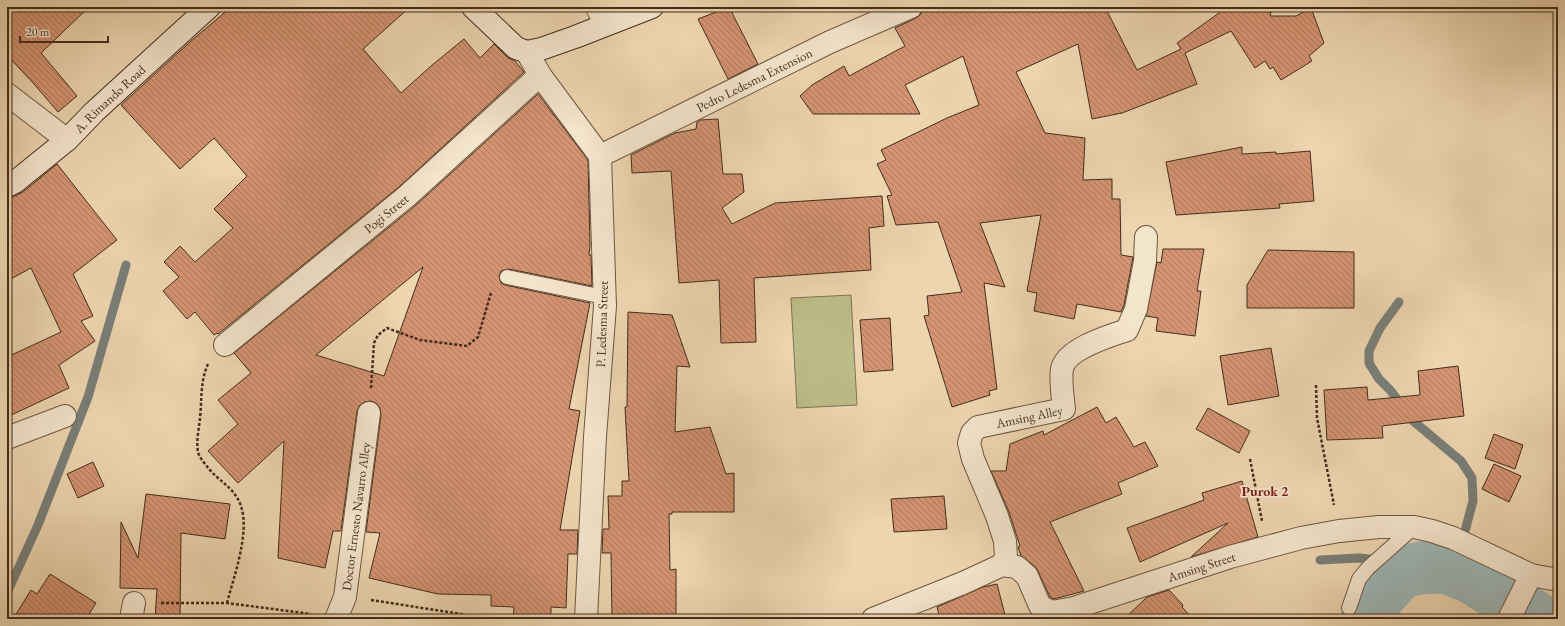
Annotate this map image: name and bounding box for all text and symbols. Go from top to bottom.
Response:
scale bar [20,18,108,44]
text: 20 m [26,24,50,40]
street label: Pedro Ledesma Extension [693,44,815,116]
street label: A. Rimando Road [69,61,149,137]
street label: Pogi Street [360,190,412,237]
street label: P. Ledesma Street [592,280,612,368]
street label: Amsing Alley [993,401,1064,432]
street label: Doctor Ernesto Navarro Alley [337,441,374,592]
district label: Purok 2 [1241,482,1289,500]
street label: Amsing Street [1164,547,1237,586]

